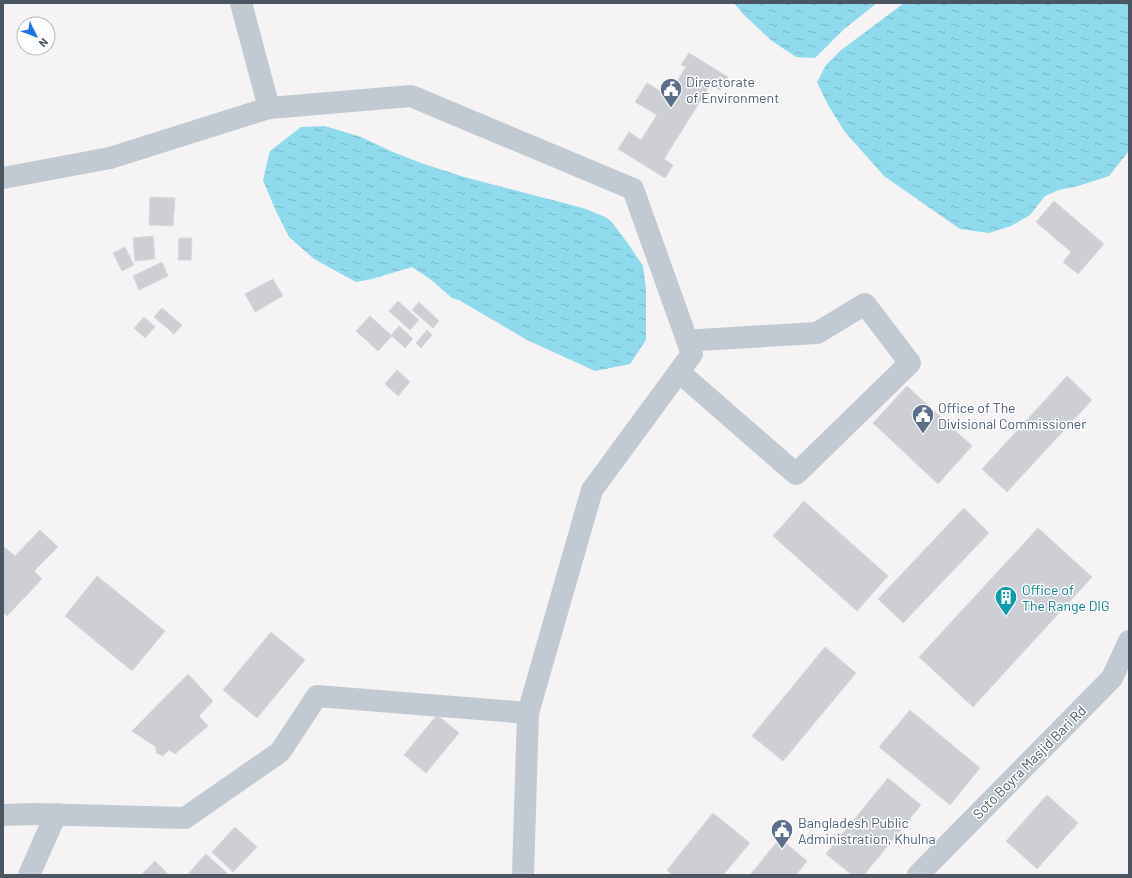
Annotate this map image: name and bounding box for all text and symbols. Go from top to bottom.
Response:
north arrow [16,16,56,56]
text: N [37,36,51,50]
place label: Directorate of Environment [686,73,779,106]
public building icon: Directorate of Environment [658,76,684,109]
place label: Office of The Divisional Commissioner [938,399,1086,432]
public building icon: Office of The Divisional Commissioner [910,402,936,435]
place label: Office of The Range DIG [1022,581,1110,614]
building icon: Office of The Range DIG [993,584,1019,617]
street label: Soto Boyra Masjid Bari Rd [969,702,1089,822]
place label: Bangladesh Public Administration, Khulna [798,814,936,847]
public building icon: Bangladesh Public Administration, Khulna [769,817,795,850]

